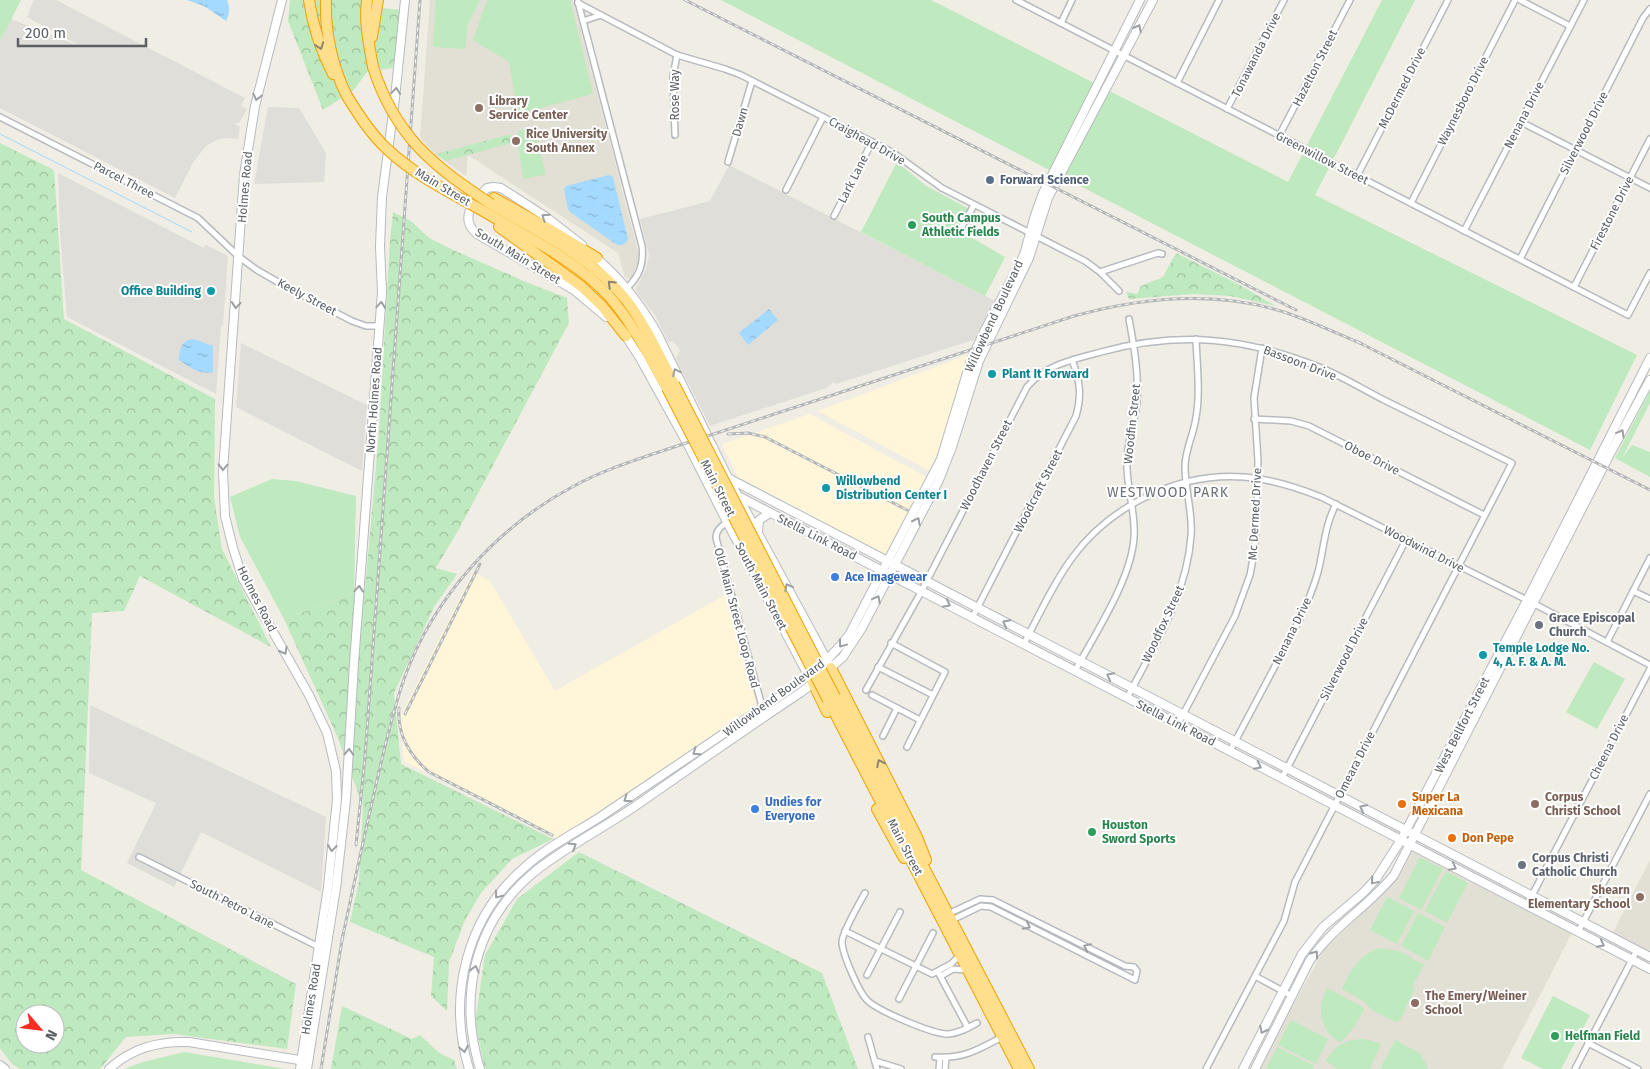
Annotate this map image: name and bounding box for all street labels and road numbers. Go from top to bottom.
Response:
street label: Tonawanda Drive [1229,10,1283,100]
street label: Hazelton Street [1290,27,1341,109]
street label: McDermed Drive [1375,45,1429,131]
street label: Waynesboro Drive [1435,54,1491,148]
street label: Rose Way [668,69,682,121]
street label: Nenana Drive [1501,79,1547,151]
street label: Silverwood Drive [1557,89,1611,177]
street label: Dawn [729,106,751,138]
street label: Craighead Drive [826,114,908,168]
street label: Greenwillow Street [1273,129,1371,188]
street label: Holmes Road [235,151,255,223]
street label: Lark Lane [835,153,871,205]
street label: Parcel Three [91,159,157,201]
street label: Main Street [413,165,474,209]
street label: Firestone Drive [1587,174,1637,252]
street label: South Main Street [473,225,564,287]
street label: Willowbend Boulevard [962,258,1026,374]
street label: Keely Street [275,276,340,319]
street label: Bassoon Drive [1261,343,1339,383]
street label: North Holmes Road [363,346,385,454]
street label: Woodfin Street [1121,383,1143,465]
street label: Woodhaven Street [957,417,1015,513]
street label: Oboe Drive [1342,438,1402,478]
street label: Woodcraft Street [1011,446,1065,535]
street label: Main Street [698,457,739,519]
street label: Mc Dermed Drive [1246,467,1264,561]
street label: Stella Link Road [775,511,859,563]
street label: Woodwind Drive [1381,523,1467,575]
street label: South Main Street [732,540,790,633]
street label: Old Main Street Loop Road [711,546,763,690]
street label: Holmes Road [234,564,280,634]
street label: Woodfox Street [1139,583,1187,665]
street label: Nenana Drive [1270,595,1314,667]
street label: Silverwood Drive [1317,615,1371,703]
street label: Willowbend Boulevard [721,657,827,739]
street label: West Bellfort Street [1432,674,1493,775]
street label: Stella Link Road [1134,697,1218,749]
street label: Cheena Drive [1587,712,1631,782]
street label: Omeara Drive [1332,729,1378,801]
street label: Main Street [884,816,926,878]
street label: South Petro Lane [187,877,277,931]
street label: Holmes Road [298,962,324,1036]

